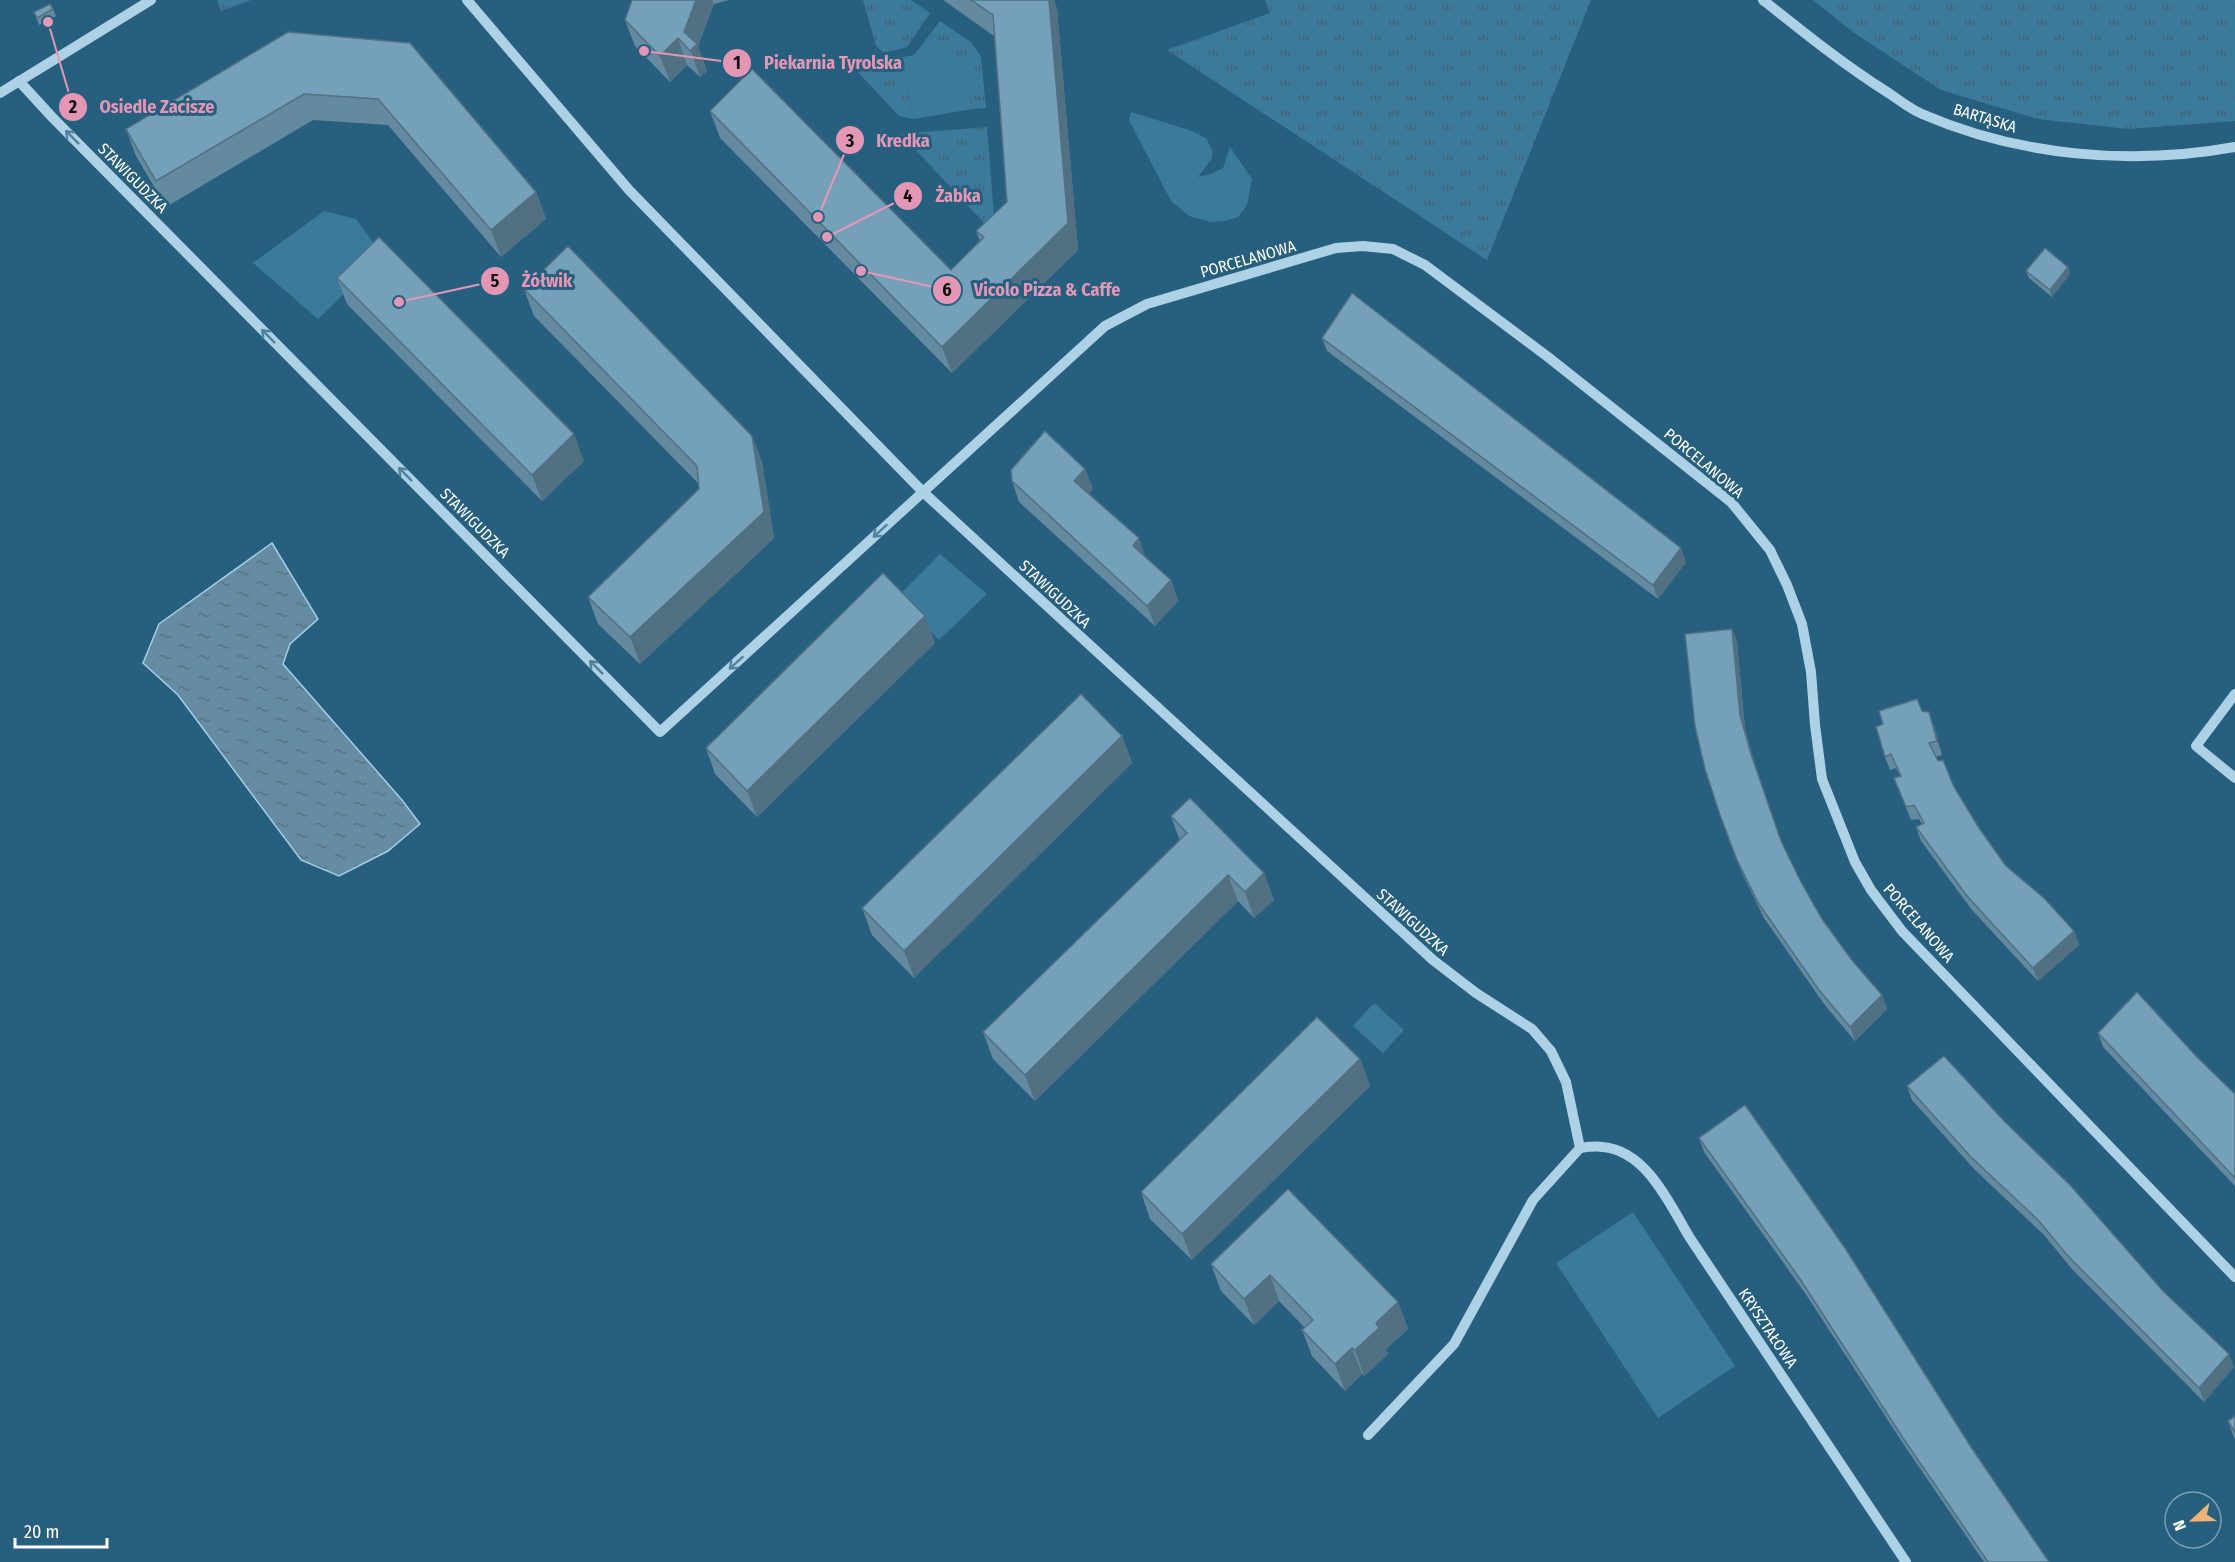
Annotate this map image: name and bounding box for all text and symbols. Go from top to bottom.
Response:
callout: Piekarnia Tyrolska [722,45,914,81]
text: 1 [733,52,741,74]
text: Piekarnia Tyrolska [764,52,902,74]
callout: Osiedle Zacisze [58,89,227,125]
text: 2 [68,96,77,118]
text: Osiedle Zacisze [100,96,214,118]
street label: BARTĄSKA [1951,99,2020,137]
callout: Kredka [835,122,942,158]
one-way arrow [64,130,79,145]
text: 3 [845,130,855,152]
text: Kredka [876,130,930,152]
street label: STAWIGUDZKA [94,139,172,217]
callout: Żabka [893,178,992,214]
text: 4 [903,185,913,207]
text: Żabka [935,185,981,207]
street label: PORCELANOWA [1198,236,1298,282]
callout: Żółwik [480,263,584,299]
text: 5 [491,270,500,292]
text: Żółwik [522,270,573,292]
callout: Vicolo Pizza & Caffe [932,272,1132,308]
text: 6 [942,279,952,301]
text: Vicolo Pizza & Caffe [973,279,1120,301]
one-way arrow [260,328,275,343]
street label: PORCELANOWA [1660,424,1748,502]
one-way arrow [398,467,412,482]
street label: STAWIGUDZKA [436,484,514,562]
one-way arrow [873,524,888,538]
street label: STAWIGUDZKA [1015,556,1095,632]
one-way arrow [729,656,744,670]
one-way arrow [588,659,603,674]
street label: PORCELANOWA [1880,880,1959,967]
street label: STAWIGUDZKA [1373,885,1453,960]
street label: KRYSZTAŁOWA [1734,1285,1802,1372]
north arrow [2163,1490,2223,1550]
scale bar [15,1511,106,1549]
text: N [2169,1517,2190,1533]
text: 20 m [24,1521,59,1543]

